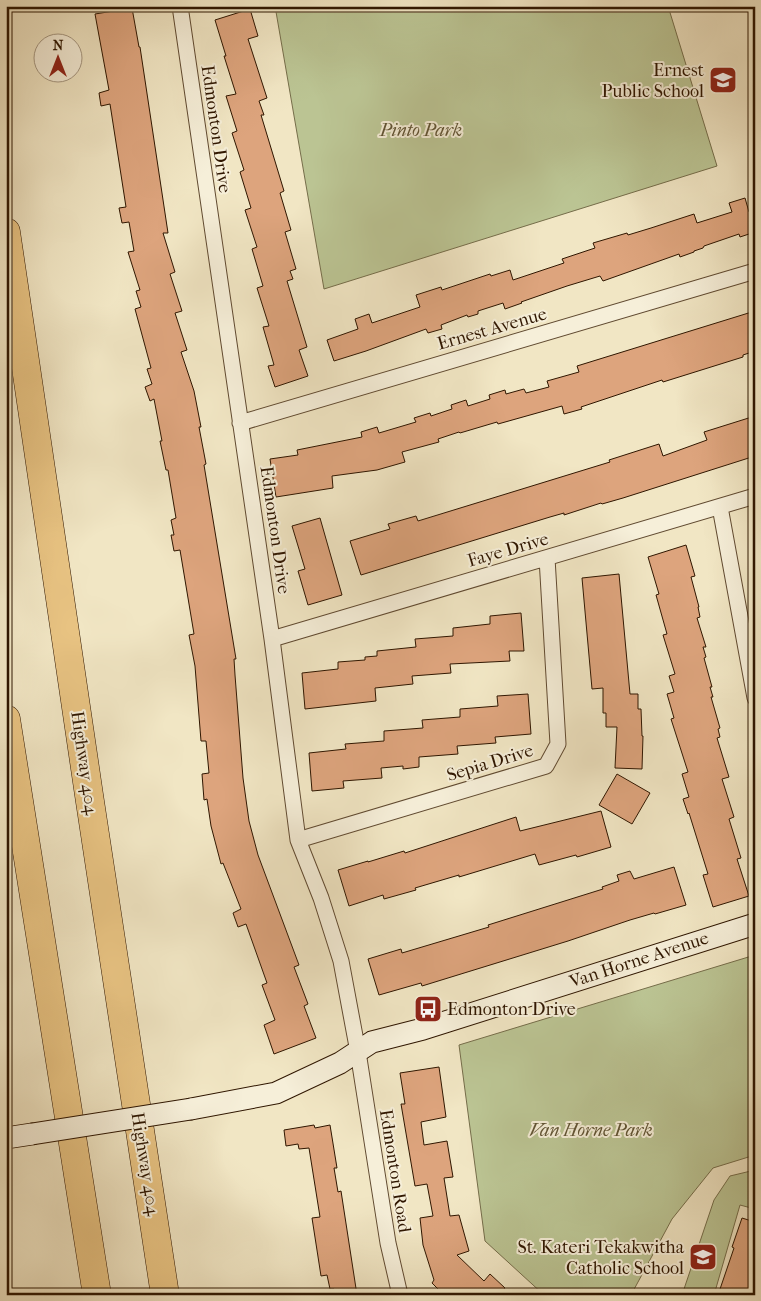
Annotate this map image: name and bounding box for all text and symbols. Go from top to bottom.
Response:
north arrow [32,32,82,82]
text: N [53,37,64,54]
place label: Ernest Public School [602,60,705,102]
street label: Edmonton Drive [197,64,235,194]
school or university icon: Ernest Public School [708,65,738,95]
park label: Pinto Park [379,120,462,141]
street label: Ernest Avenue [435,303,549,355]
street label: Edmonton Drive [256,465,294,595]
street label: Faye Drive [465,528,551,572]
street label: Highway 404 [66,710,102,817]
street label: Sepia Drive [444,740,536,786]
street label: Van Horne Avenue [566,928,711,993]
bus stop icon: Edmonton Drive [413,994,443,1024]
place label: Edmonton Drive [447,999,576,1020]
street label: Edmonton Road [375,1108,415,1234]
street label: Highway 404 [126,1111,164,1218]
park label: Van Horne Park [529,1120,653,1141]
place label: St. Kateri Tekakwitha Catholic School [517,1237,685,1279]
school or university icon: St. Kateri Tekakwitha Catholic School [688,1242,718,1272]

